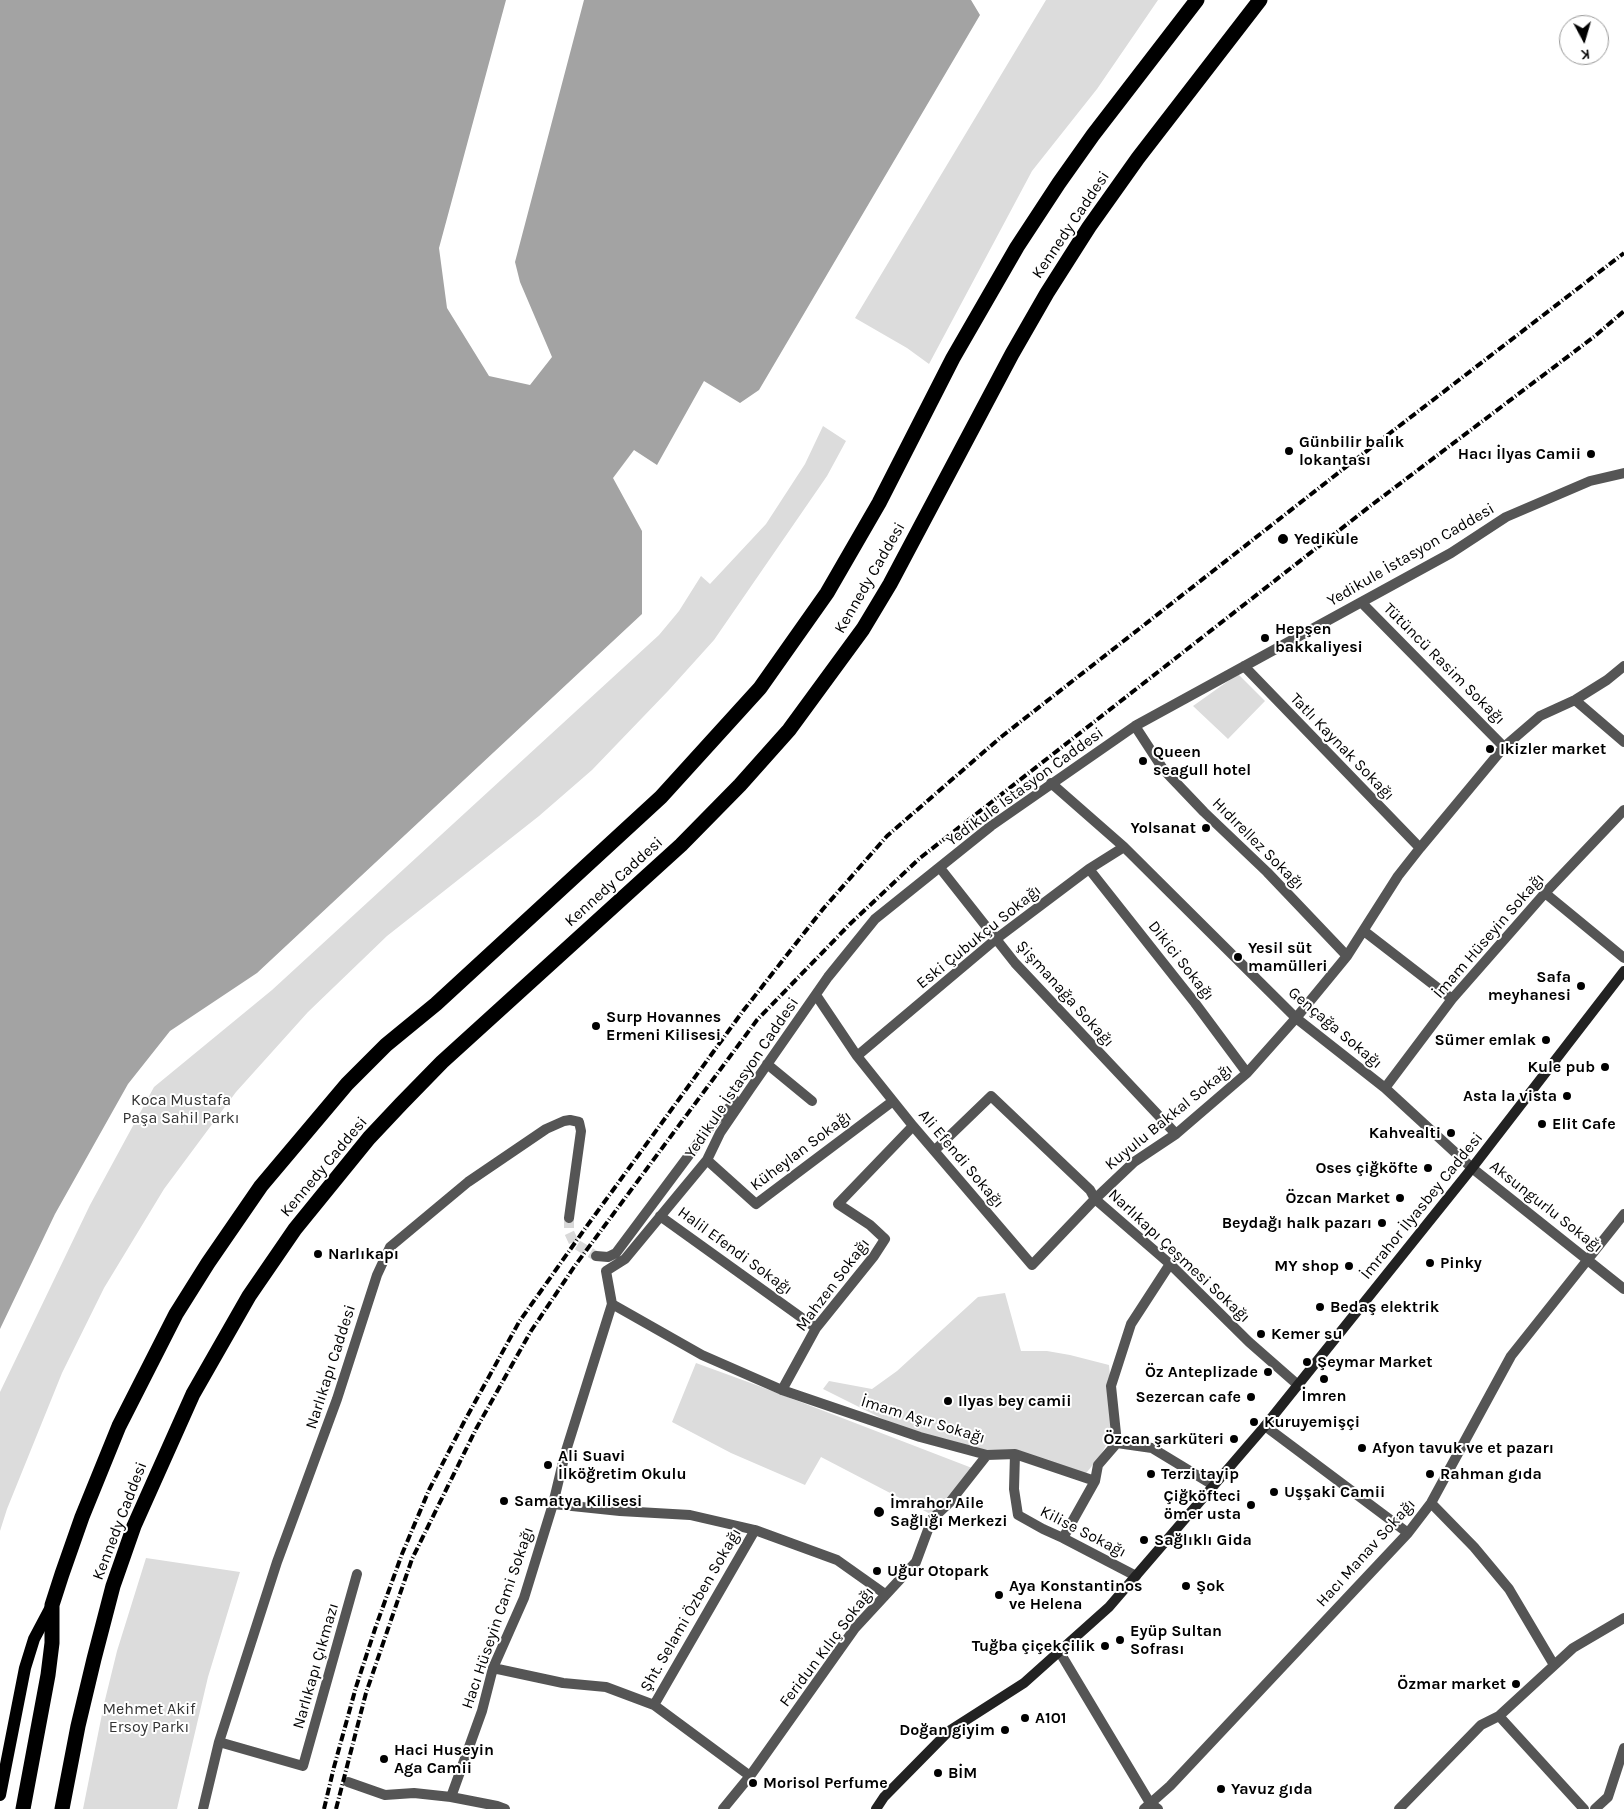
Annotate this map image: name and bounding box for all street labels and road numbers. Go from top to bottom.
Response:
street label: Kennedy Caddesi [1028,168,1114,282]
street label: Yedikule İstasyon Caddesi [1324,499,1498,611]
street label: Kennedy Caddesi [830,519,910,637]
street label: Tütüncü Rasim Sokağı [1379,599,1509,729]
street label: Tatlı Kaynak Sokağı [1286,689,1398,805]
street label: Yedikule İstasyon Caddesi [943,723,1107,851]
street label: Hıdırellez Sokağı [1208,794,1308,894]
street label: Kennedy Caddesi [561,833,667,931]
street label: İmam Hüseyin Sokağı [1429,869,1549,1003]
street label: Eski Çubukçu Sokağı [913,881,1045,993]
street label: Dikici Sokağı [1144,917,1218,1005]
street label: Şişmanağa Sokağı [1012,937,1118,1051]
street label: Gençağa Sokağı [1284,983,1386,1073]
street label: Yedikule İstasyon Caddesi [681,994,803,1162]
street label: Kuyulu Bakkal Sokağı [1101,1060,1237,1174]
street label: Ali Efendi Sokağı [914,1106,1008,1212]
street label: Küheylan Sokağı [747,1107,855,1195]
street label: Kennedy Caddesi [276,1113,372,1221]
street label: İmrahor İlyasbey Caddesi [1357,1129,1487,1283]
street label: Aksungurlu Sokağı [1486,1157,1606,1257]
street label: Narlıkapı Çeşmesi Sokağı [1104,1185,1254,1327]
street label: Halil Efendi Sokağı [674,1203,796,1299]
street label: Mahzen Sokağı [792,1235,874,1335]
street label: Narlıkapı Caddesi [302,1302,360,1432]
street label: İmam Aşır Sokağı [859,1392,987,1448]
street label: Kennedy Caddesi [89,1459,151,1583]
street label: Hacı Manav Sokağı [1312,1495,1420,1611]
street label: Kilise Sokağı [1037,1502,1129,1562]
street label: Hacı Hüseyin Cami Sokağı [458,1524,538,1712]
street label: Şht. Selami Özben Sokağı [636,1525,746,1695]
street label: Feridun Kılıç Sokağı [776,1583,878,1711]
street label: Narlıkapı Çıkmazı [289,1601,343,1731]

